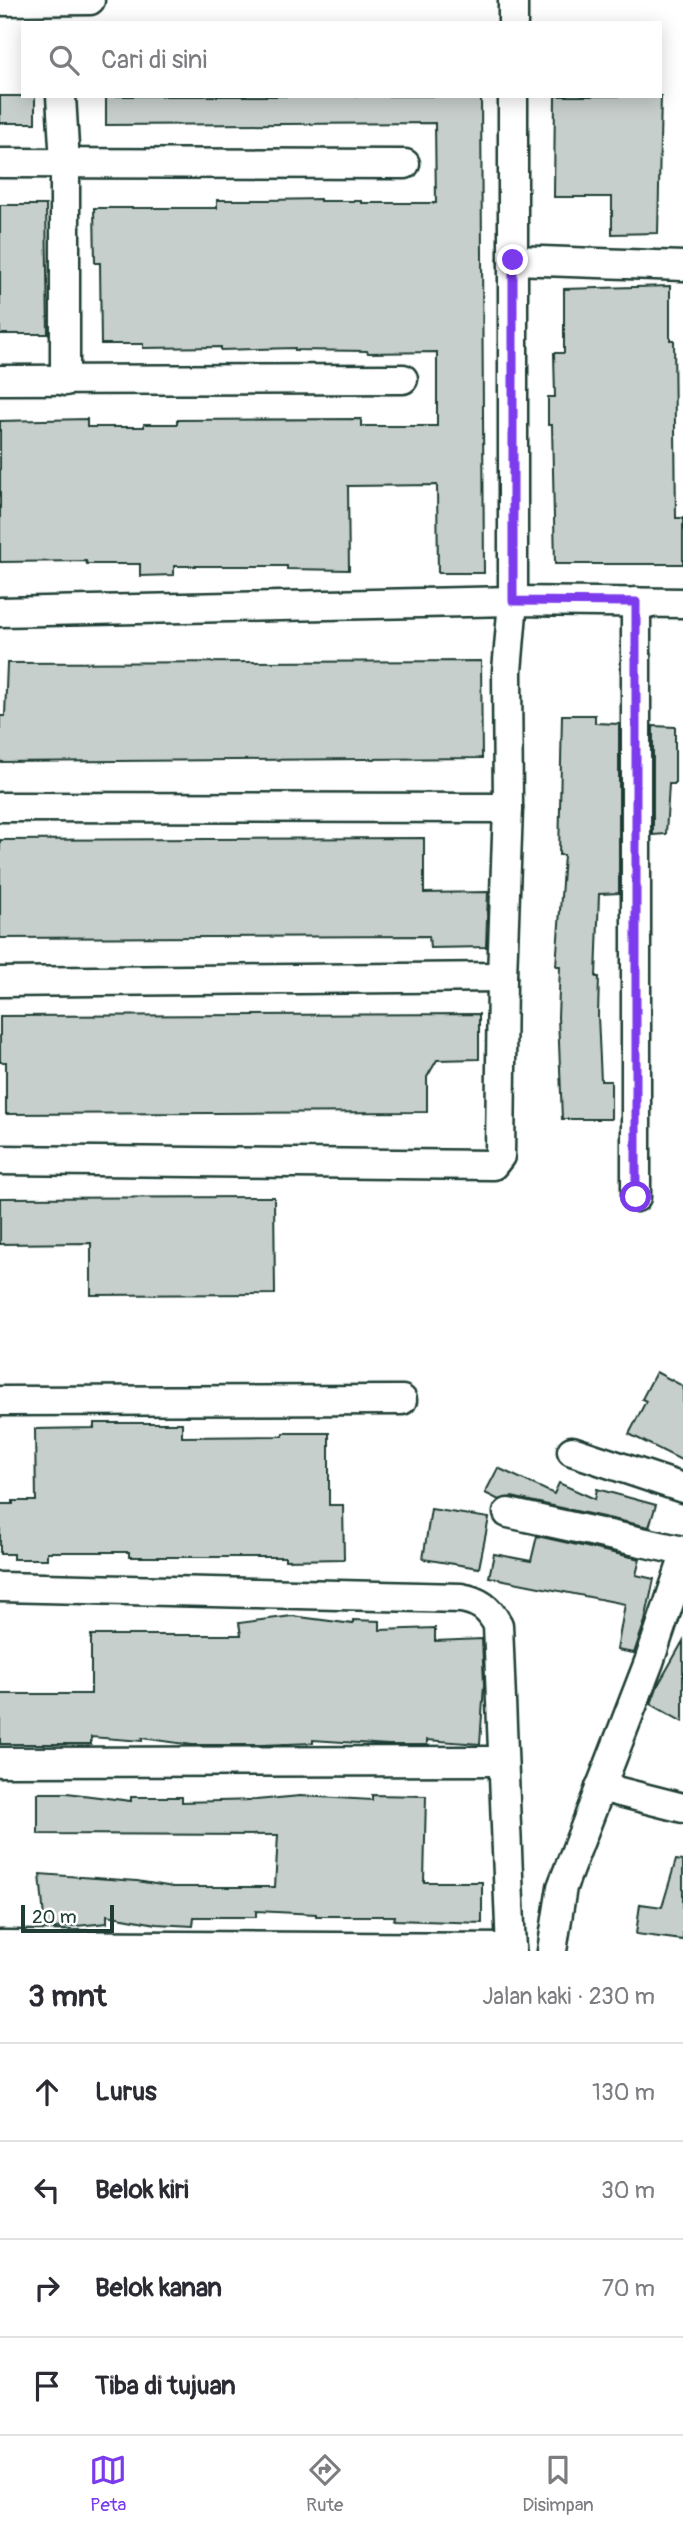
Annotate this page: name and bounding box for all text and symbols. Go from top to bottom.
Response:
search box [21,21,662,98]
icon: search [45,41,83,79]
text: Cari di sini [101,44,207,76]
route end [497,244,528,275]
route start [620,1181,651,1212]
scale bar [21,1902,114,1934]
text: 20 m [32,1905,77,1929]
text: 3 mnt [28,1978,107,2015]
text: Jalan kaki · 230 m [482,1982,655,2011]
icon: ahead [28,2073,66,2111]
text: Lurus [95,2076,157,2108]
text: 130 m [592,2078,655,2107]
icon: left [28,2171,66,2209]
text: Belok kiri [95,2174,189,2206]
text: 30 m [601,2176,655,2205]
icon: right [28,2269,66,2307]
text: Belok kanan [95,2272,222,2304]
text: 70 m [602,2274,655,2303]
icon: arrive [28,2367,66,2405]
text: Tiba di tujuan [95,2370,236,2402]
tab: Peta [89,2451,127,2517]
tab: Rute [306,2451,344,2517]
tab: Disimpan [522,2451,594,2517]

